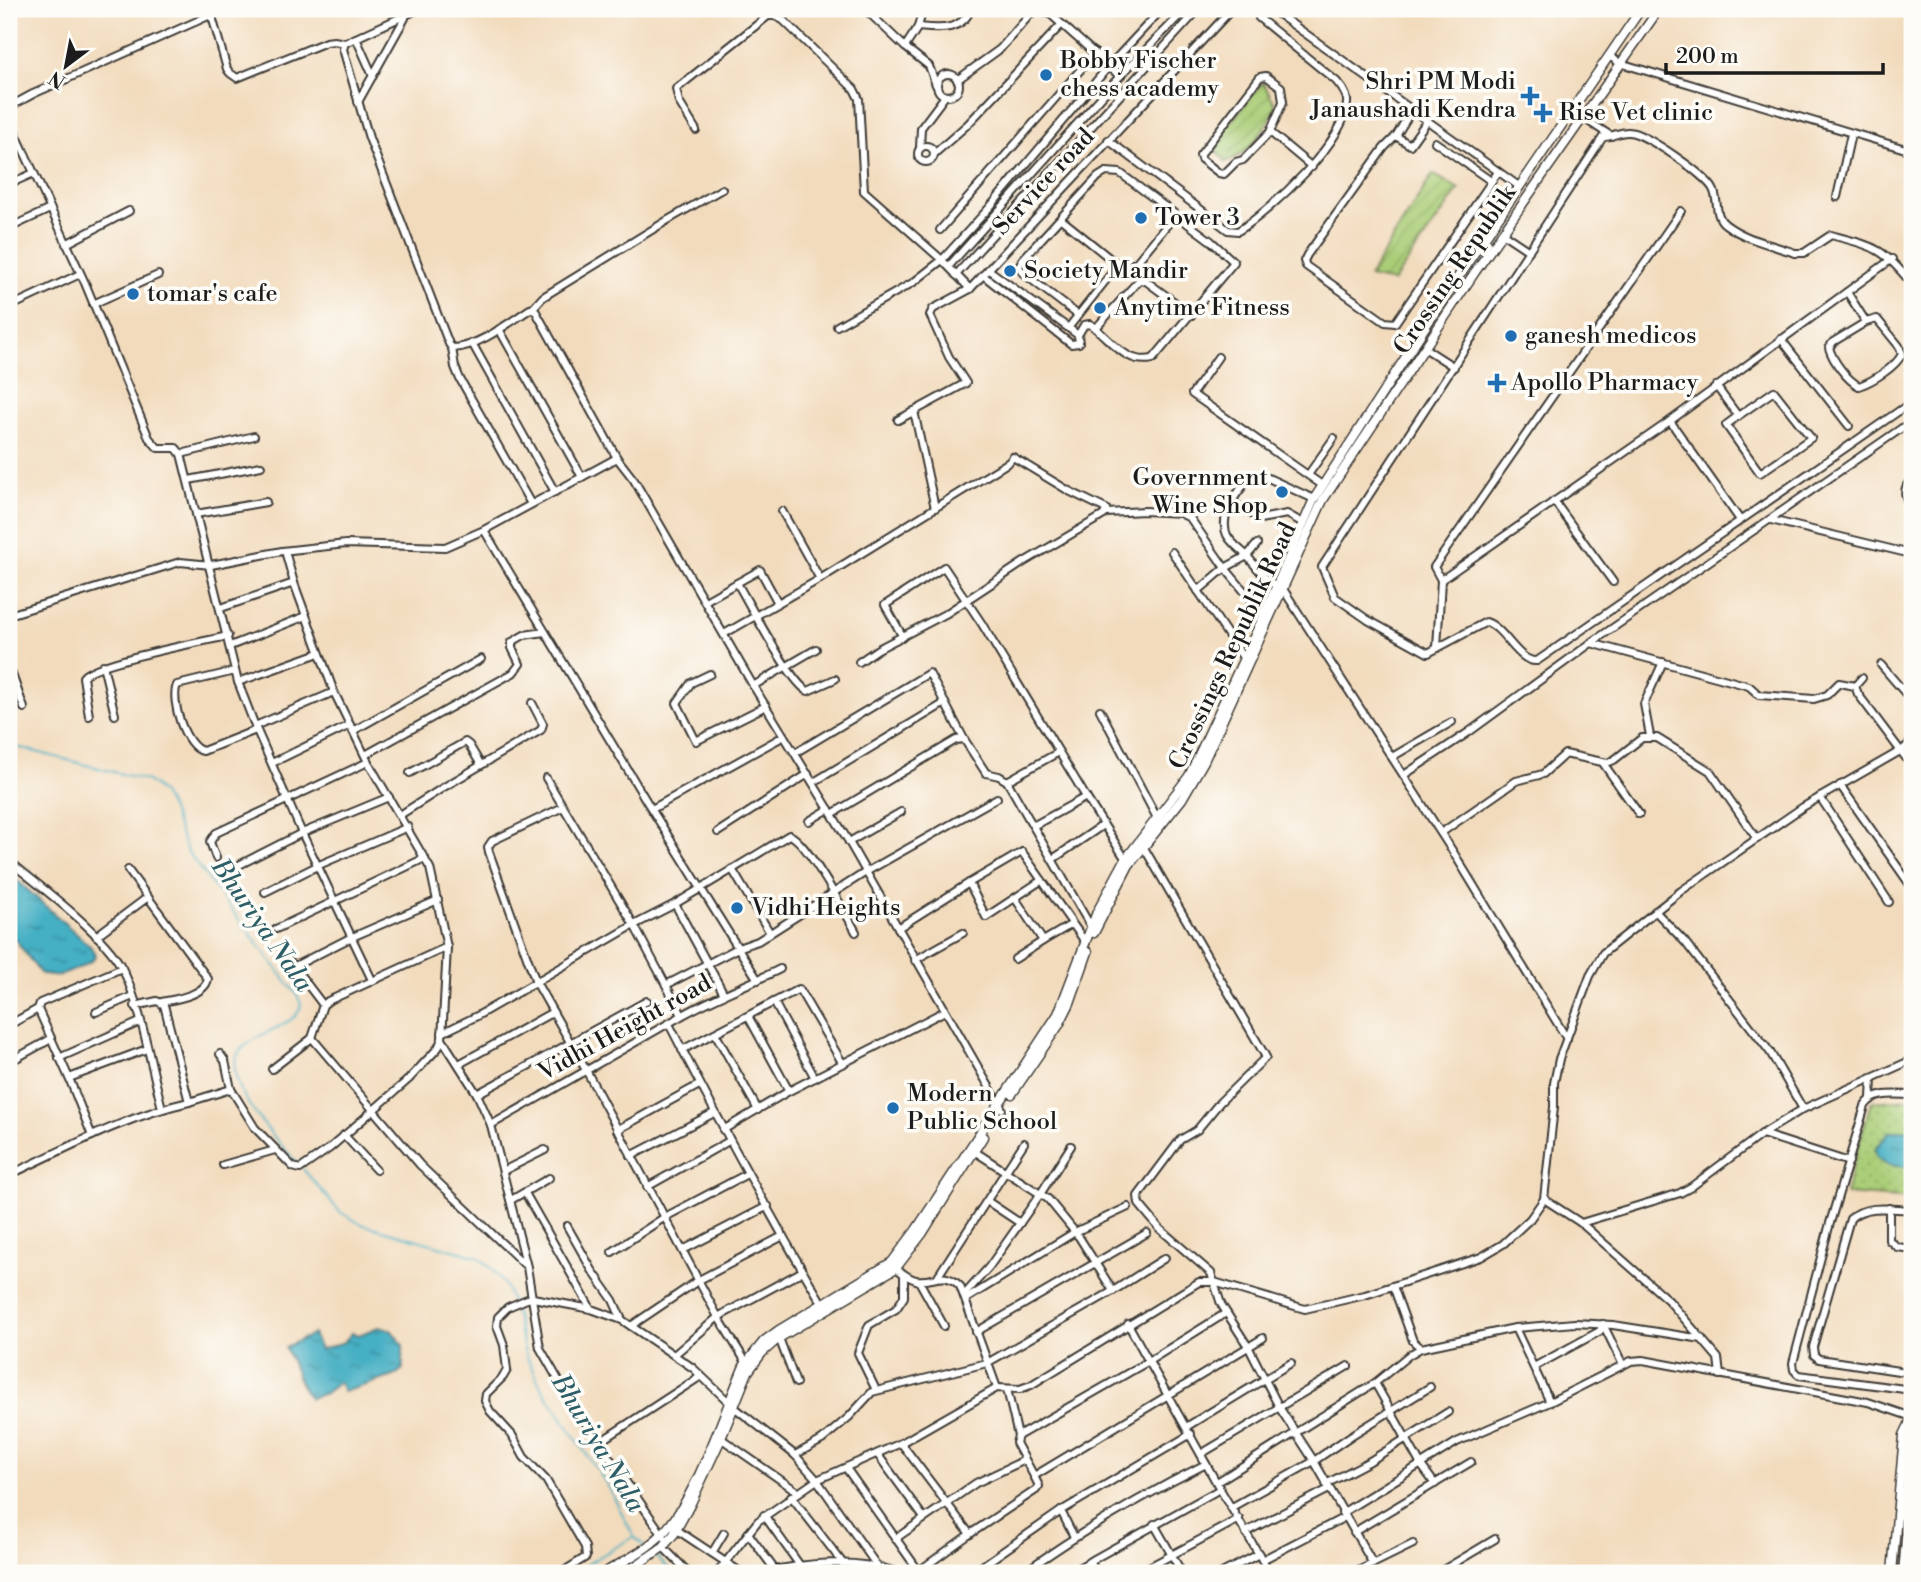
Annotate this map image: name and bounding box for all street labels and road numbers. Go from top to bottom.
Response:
street label: Service road [987,122,1101,242]
street label: Crossing Republik [1387,178,1524,360]
street label: Crossings Republik Road [1163,517,1304,774]
street label: Vidhi Height road [532,968,717,1088]

